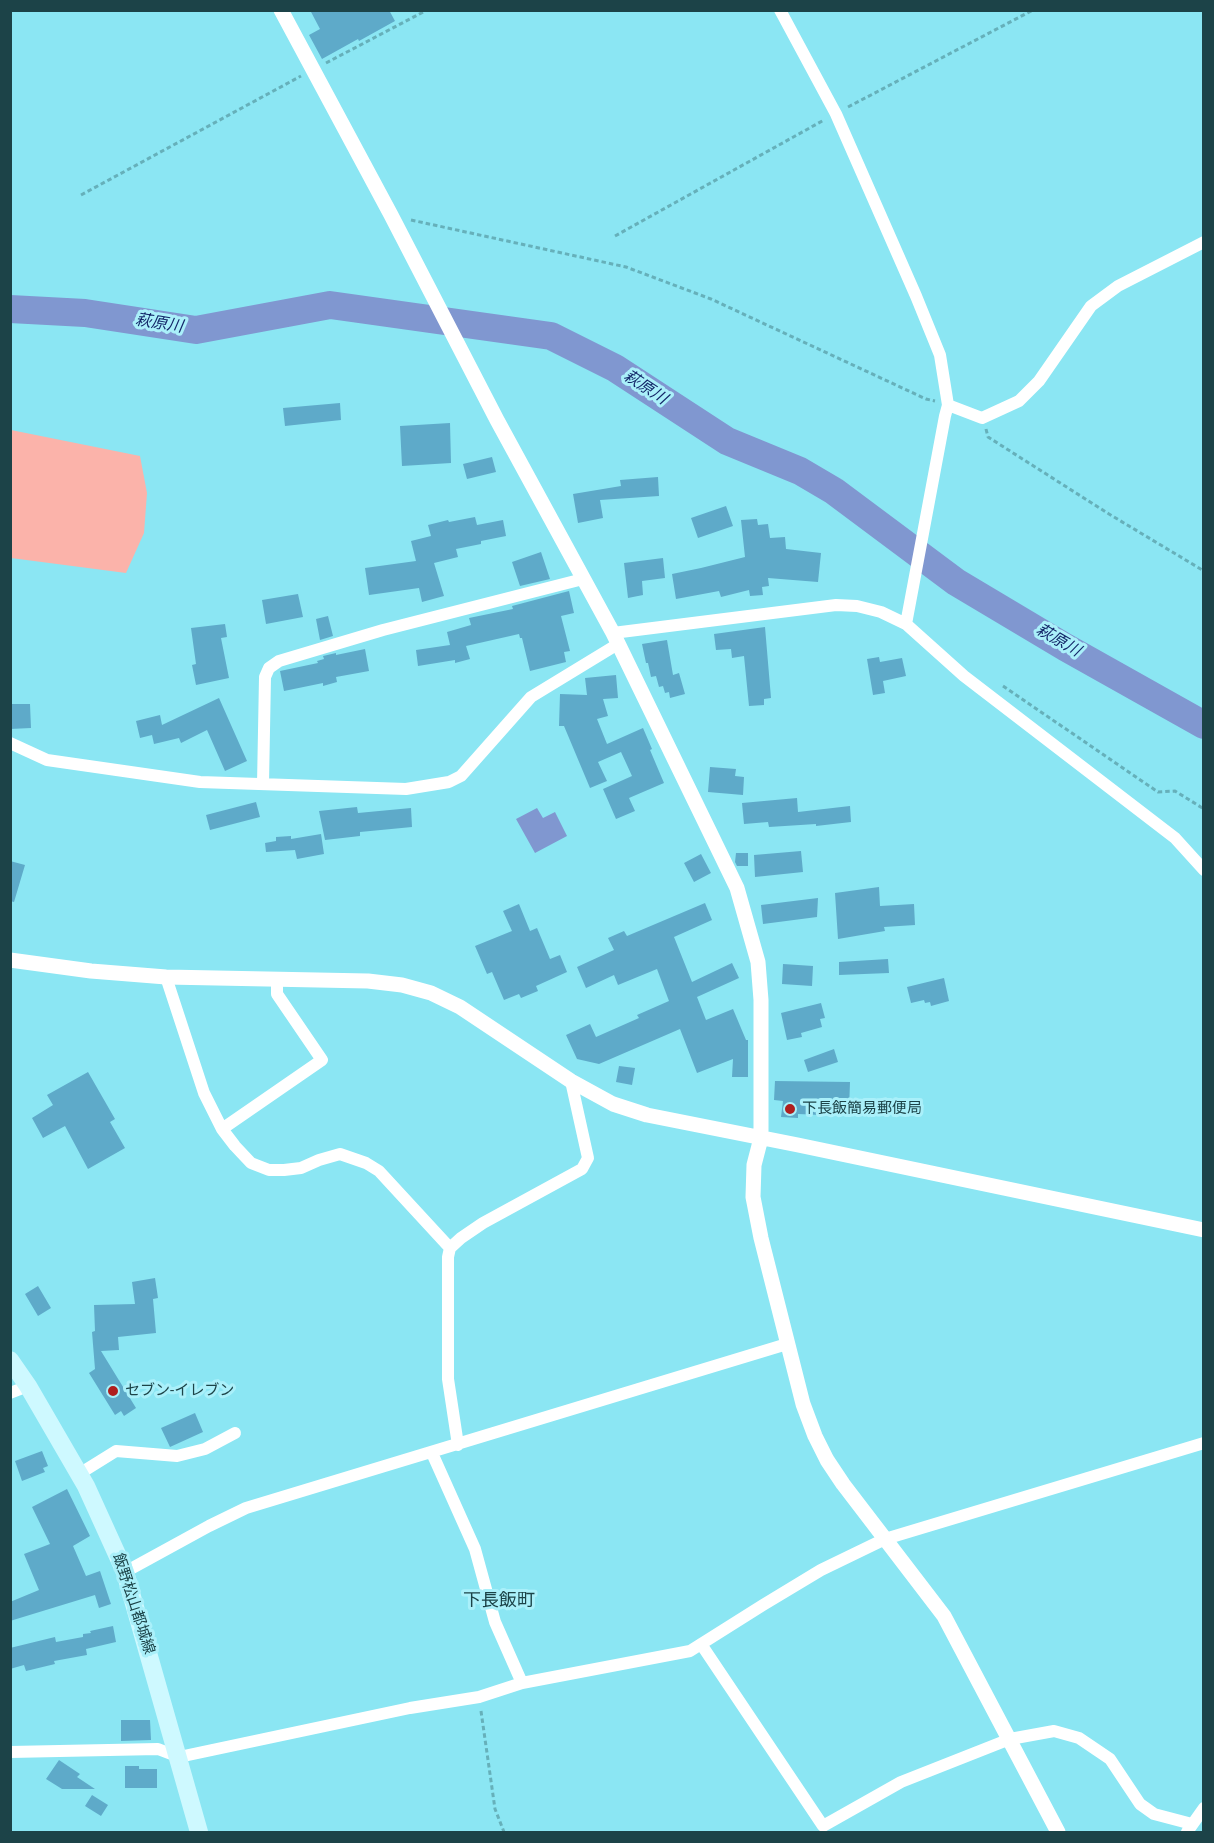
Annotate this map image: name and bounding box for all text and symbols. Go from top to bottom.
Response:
water label: 萩原川 [134,311,184,337]
water label: 萩原川 [620,367,670,409]
water label: 萩原川 [1032,621,1084,661]
place label: 下長飯簡易郵便局 [802,1100,922,1118]
marker: 下長飯簡易郵便局 [783,1102,797,1116]
place label: セブン-イレブン [125,1382,234,1400]
marker: セブン-イレブン [106,1384,120,1398]
street label: 飯野松山都城線 [108,1551,158,1657]
district label: 下長飯町 [463,1590,535,1612]

